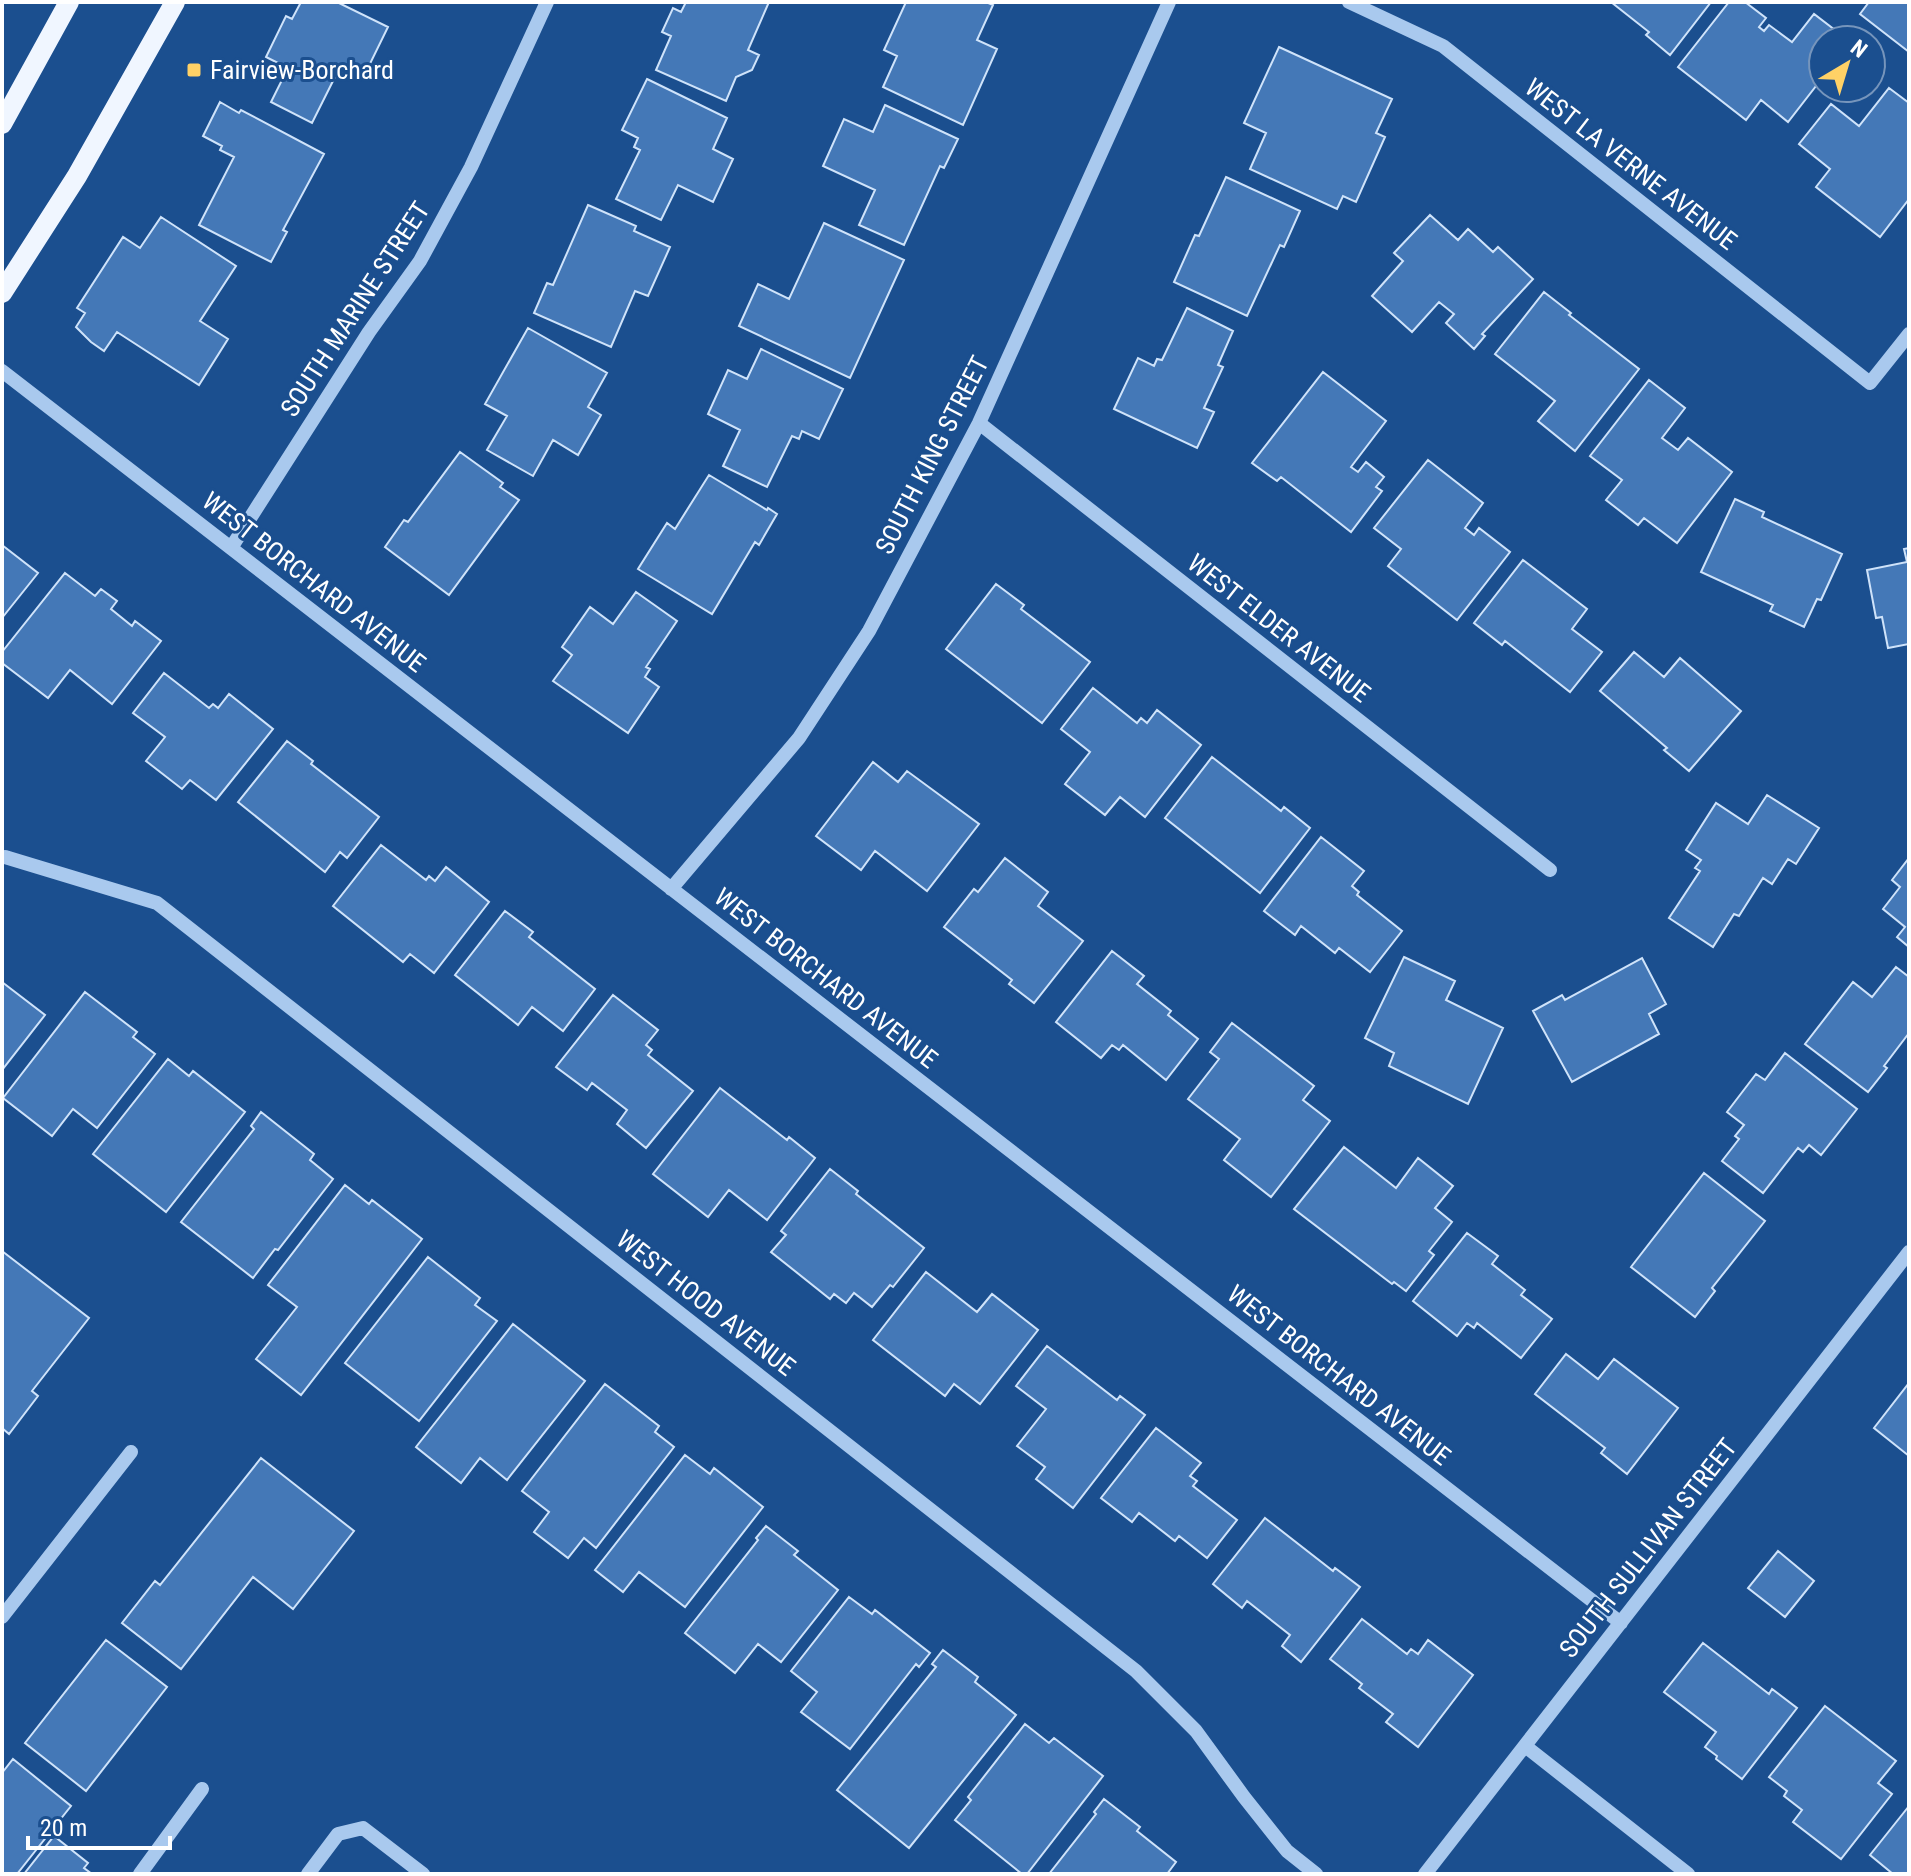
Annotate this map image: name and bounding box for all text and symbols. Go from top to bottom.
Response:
north arrow [1807,24,1887,104]
text: N [1846,35,1872,63]
place label: Fairview-Borchard [210,55,394,85]
marker: Fairview-Borchard [185,61,203,79]
street label: WEST LA VERNE AVENUE [1519,72,1743,256]
street label: SOUTH MARINE STREET [274,196,436,422]
street label: SOUTH KING STREET [869,351,995,559]
street label: WEST BORCHARD AVENUE [197,486,431,678]
street label: WEST ELDER AVENUE [1182,548,1376,708]
street label: WEST BORCHARD AVENUE [709,882,943,1074]
street label: WEST HOOD AVENUE [611,1224,801,1382]
street label: WEST BORCHARD AVENUE [1222,1279,1456,1471]
street label: SOUTH SULLIVAN STREET [1553,1432,1743,1664]
scale bar [28,1800,170,1850]
text: 20 m [40,1814,87,1842]

